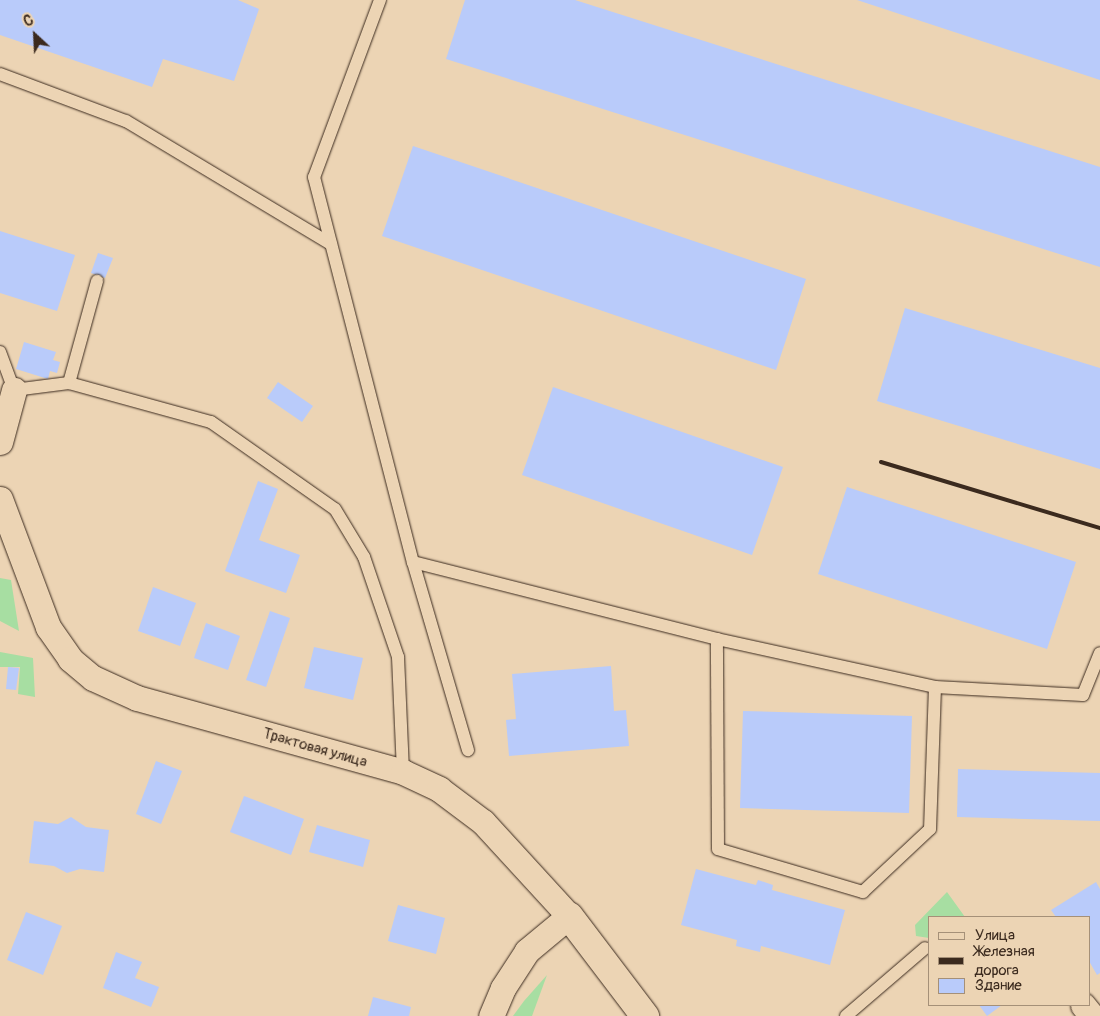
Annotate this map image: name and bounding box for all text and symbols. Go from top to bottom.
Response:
north arrow [10,10,60,60]
text: С [21,11,36,30]
street label: Трактовая улица [261,725,369,771]
legend [928,916,1090,1006]
text: Улица [975,926,1015,945]
text: Железная дорога [974,942,1035,980]
text: Здание [975,976,1022,995]

